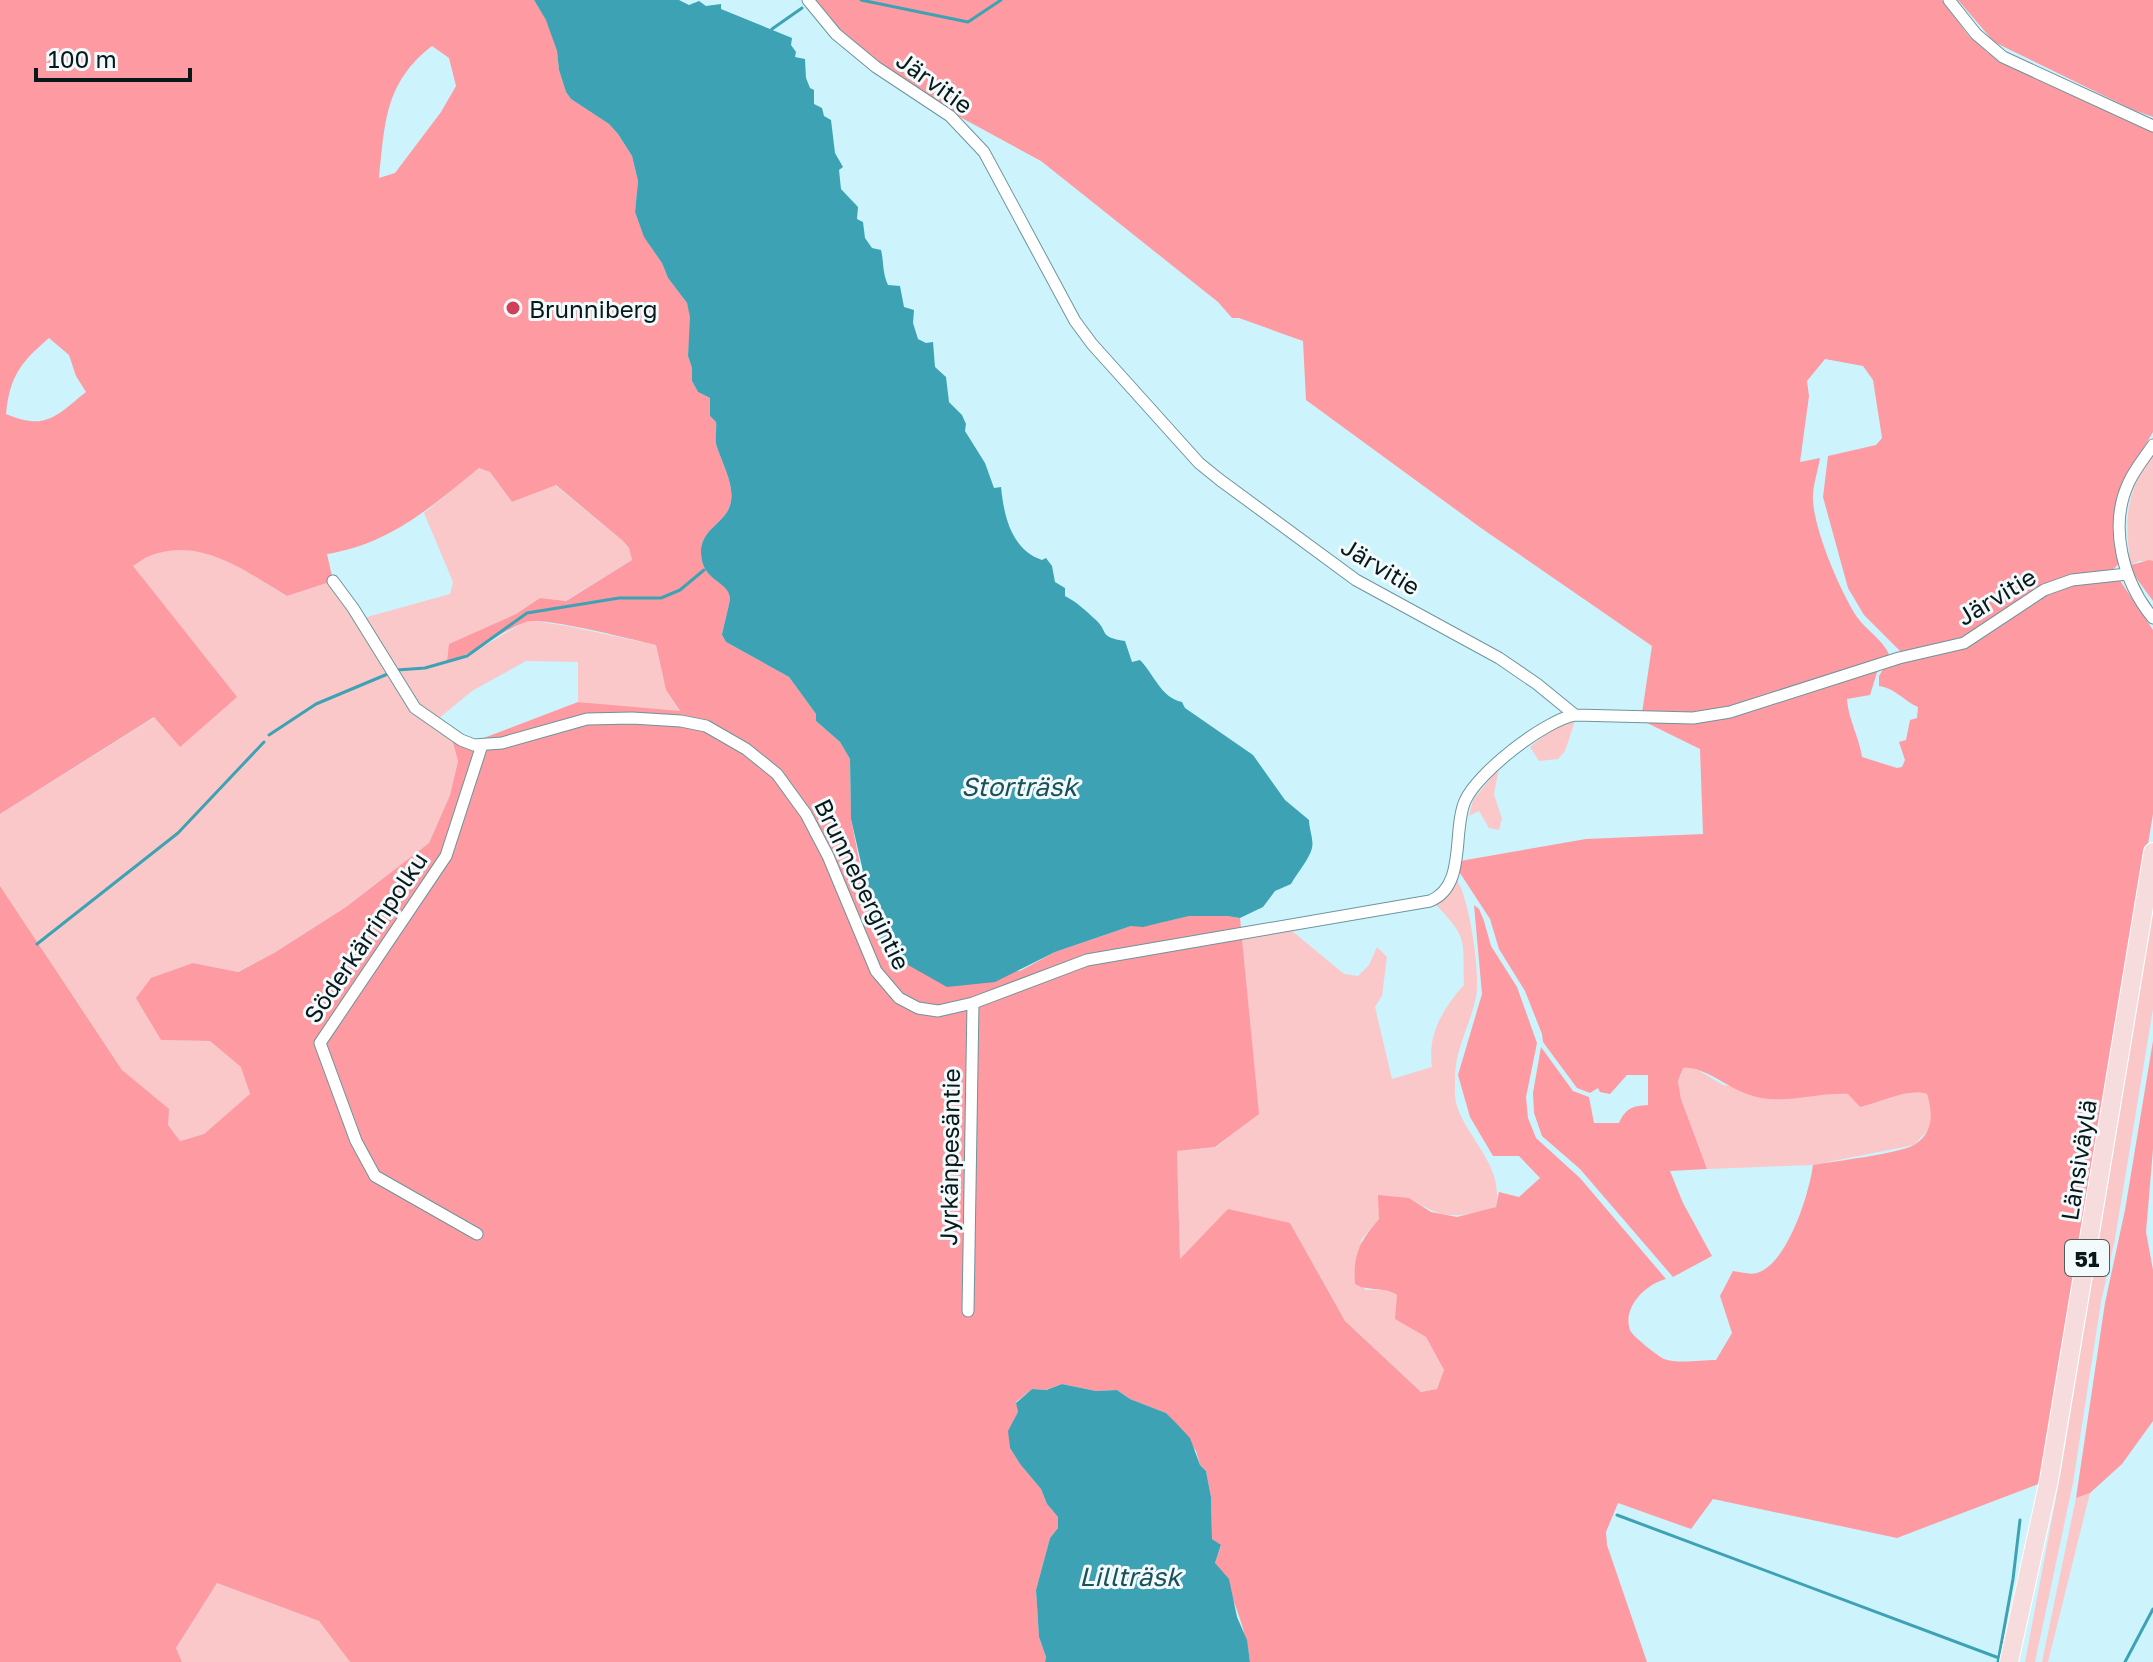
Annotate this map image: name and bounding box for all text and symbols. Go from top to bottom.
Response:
scale bar [36,32,190,82]
text: 100 m [48,44,117,73]
street label: Järvitie [891,45,979,119]
place label: Brunniberg [529,294,657,323]
marker: Brunniberg [504,299,522,317]
street label: Järvitie [1336,531,1426,601]
street label: Järvitie [1951,561,2041,631]
water label: Storträsk [961,771,1079,802]
street label: Brunnebergintie [809,794,917,974]
street label: Söderkärrinpolku [297,846,433,1028]
street label: Jyrkänpesäntie [933,1068,965,1246]
street label: Länsiväylä [2054,1097,2102,1223]
road number: 51 [2065,1240,2109,1276]
water label: Lillträsk [1079,1561,1183,1592]

